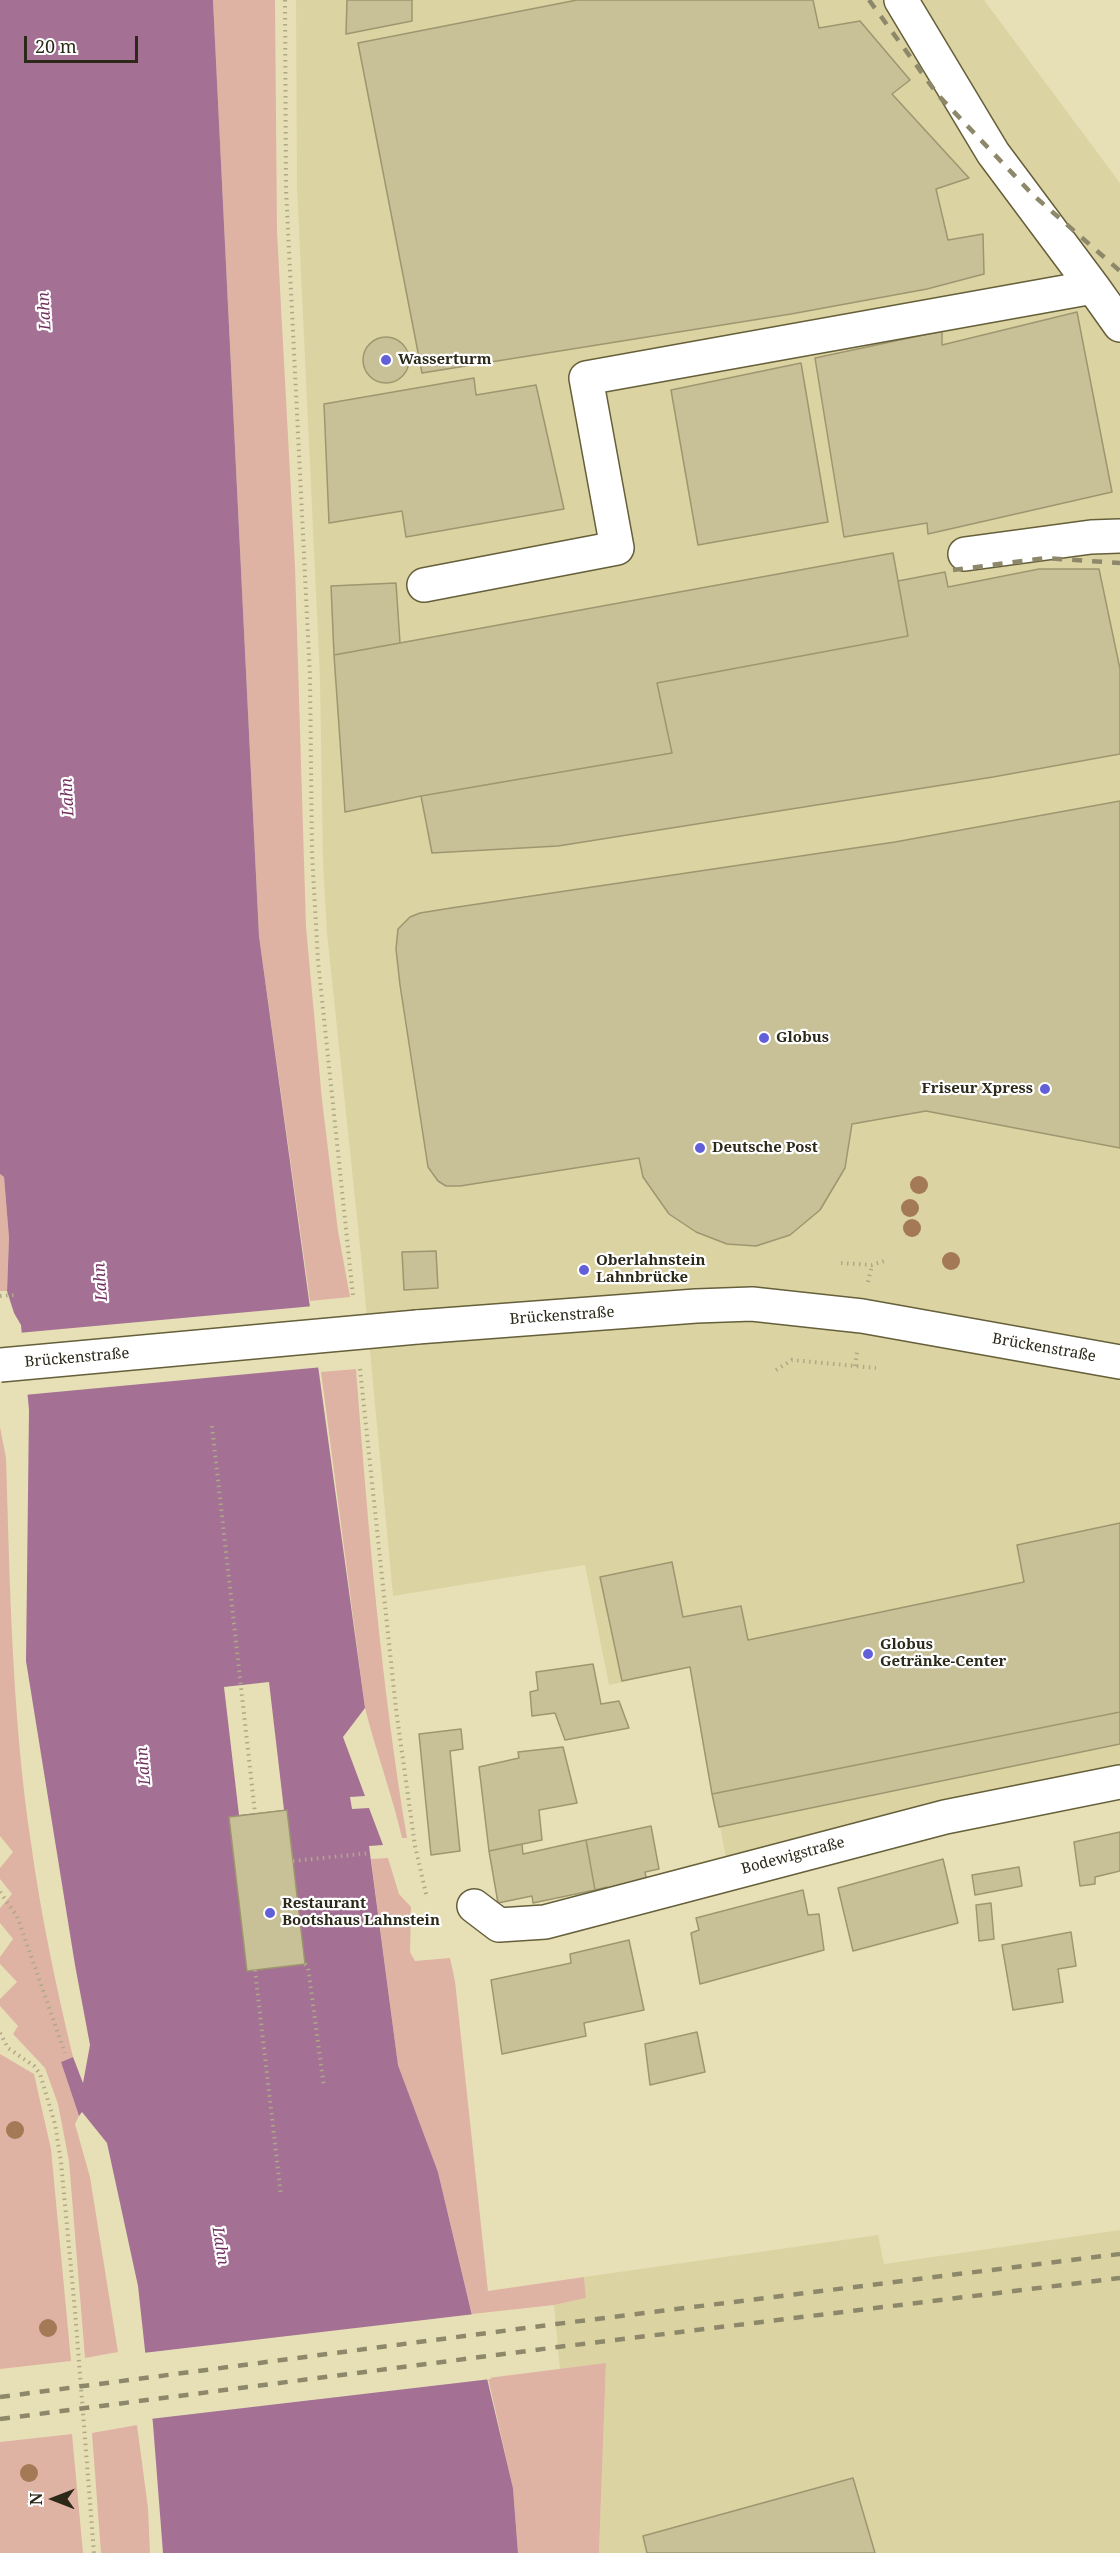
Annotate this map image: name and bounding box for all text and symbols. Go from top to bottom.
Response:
scale bar [27,24,141,62]
text: 20 m [35,34,77,58]
water label: Lahn [34,291,56,331]
place label: Wasserturm [398,351,492,369]
marker: Wasserturm [379,353,393,367]
water label: Lahn [57,777,79,817]
place label: Globus [776,1029,829,1047]
marker: Globus [757,1031,771,1045]
place label: Friseur Xpress [921,1080,1033,1098]
marker: Friseur Xpress [1038,1082,1052,1096]
place label: Deutsche Post [712,1139,818,1157]
marker: Deutsche Post [693,1141,707,1155]
place label: Oberlahnstein Lahnbrücke [596,1252,705,1287]
water label: Lahn [90,1262,112,1302]
marker: Oberlahnstein Lahnbrücke [577,1263,591,1277]
street label: Brückenstraße [509,1303,615,1329]
street label: Brückenstraße [991,1330,1097,1366]
street label: Brückenstraße [24,1344,130,1372]
place label: Globus Getränke-Center [880,1636,1006,1671]
marker: Globus Getränke-Center [861,1647,875,1661]
water label: Lahn [133,1746,155,1786]
street label: Bodewigstraße [739,1834,847,1878]
place label: Restaurant Bootshaus Lahnstein [282,1895,440,1930]
marker: Restaurant Bootshaus Lahnstein [263,1906,277,1920]
water label: Lahn [208,2226,232,2266]
north arrow [24,2469,84,2529]
text: N [25,2493,47,2505]

